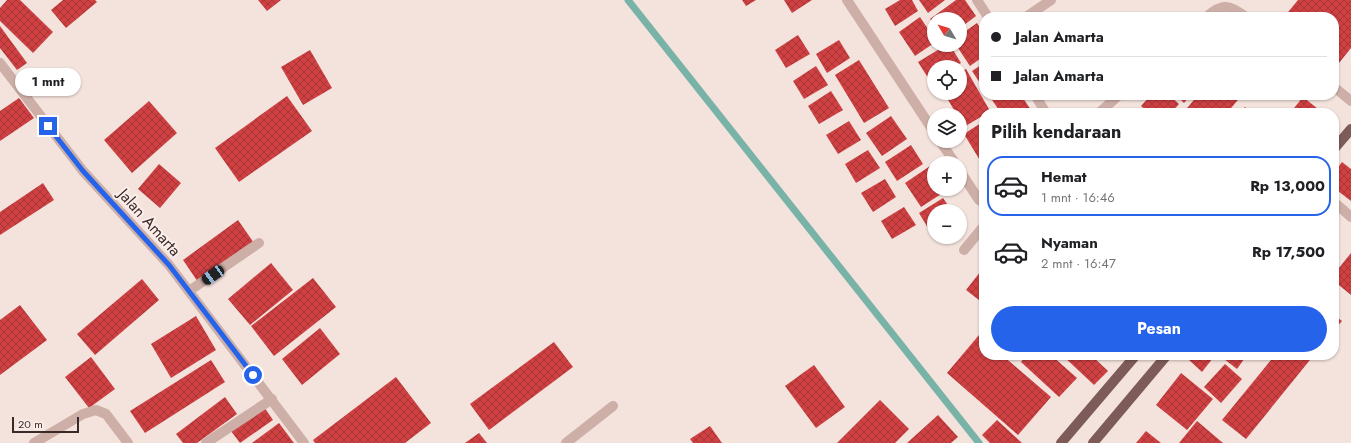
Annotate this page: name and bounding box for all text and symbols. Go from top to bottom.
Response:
north arrow [927,12,967,52]
map controls [927,12,967,244]
text: Jalan Amarta [1015,26,1104,48]
button: locate [927,60,967,100]
text: Jalan Amarta [1015,65,1104,87]
callout: 1 mnt [15,68,81,96]
text: 1 mnt [32,72,64,91]
button: layers [927,108,967,148]
route end [39,117,57,135]
text: Pilih kendaraan [991,119,1121,145]
button: + [927,156,967,196]
text: Hemat [1041,166,1087,188]
icon: car [993,168,1029,204]
text: Rp 13,000 [1250,175,1325,197]
street label: Jalan Amarta [112,182,186,261]
text: 1 mnt · 16:46 [1041,188,1115,207]
button: − [927,204,967,244]
text: Nyaman [1041,232,1098,254]
icon: car [993,234,1029,270]
text: Rp 17,500 [1252,241,1325,263]
text: 2 mnt · 16:47 [1041,254,1116,273]
car [200,263,226,287]
button: Pesan [991,306,1327,352]
route start [244,366,262,384]
scale bar [12,415,79,434]
text: 20 m [18,416,43,432]

